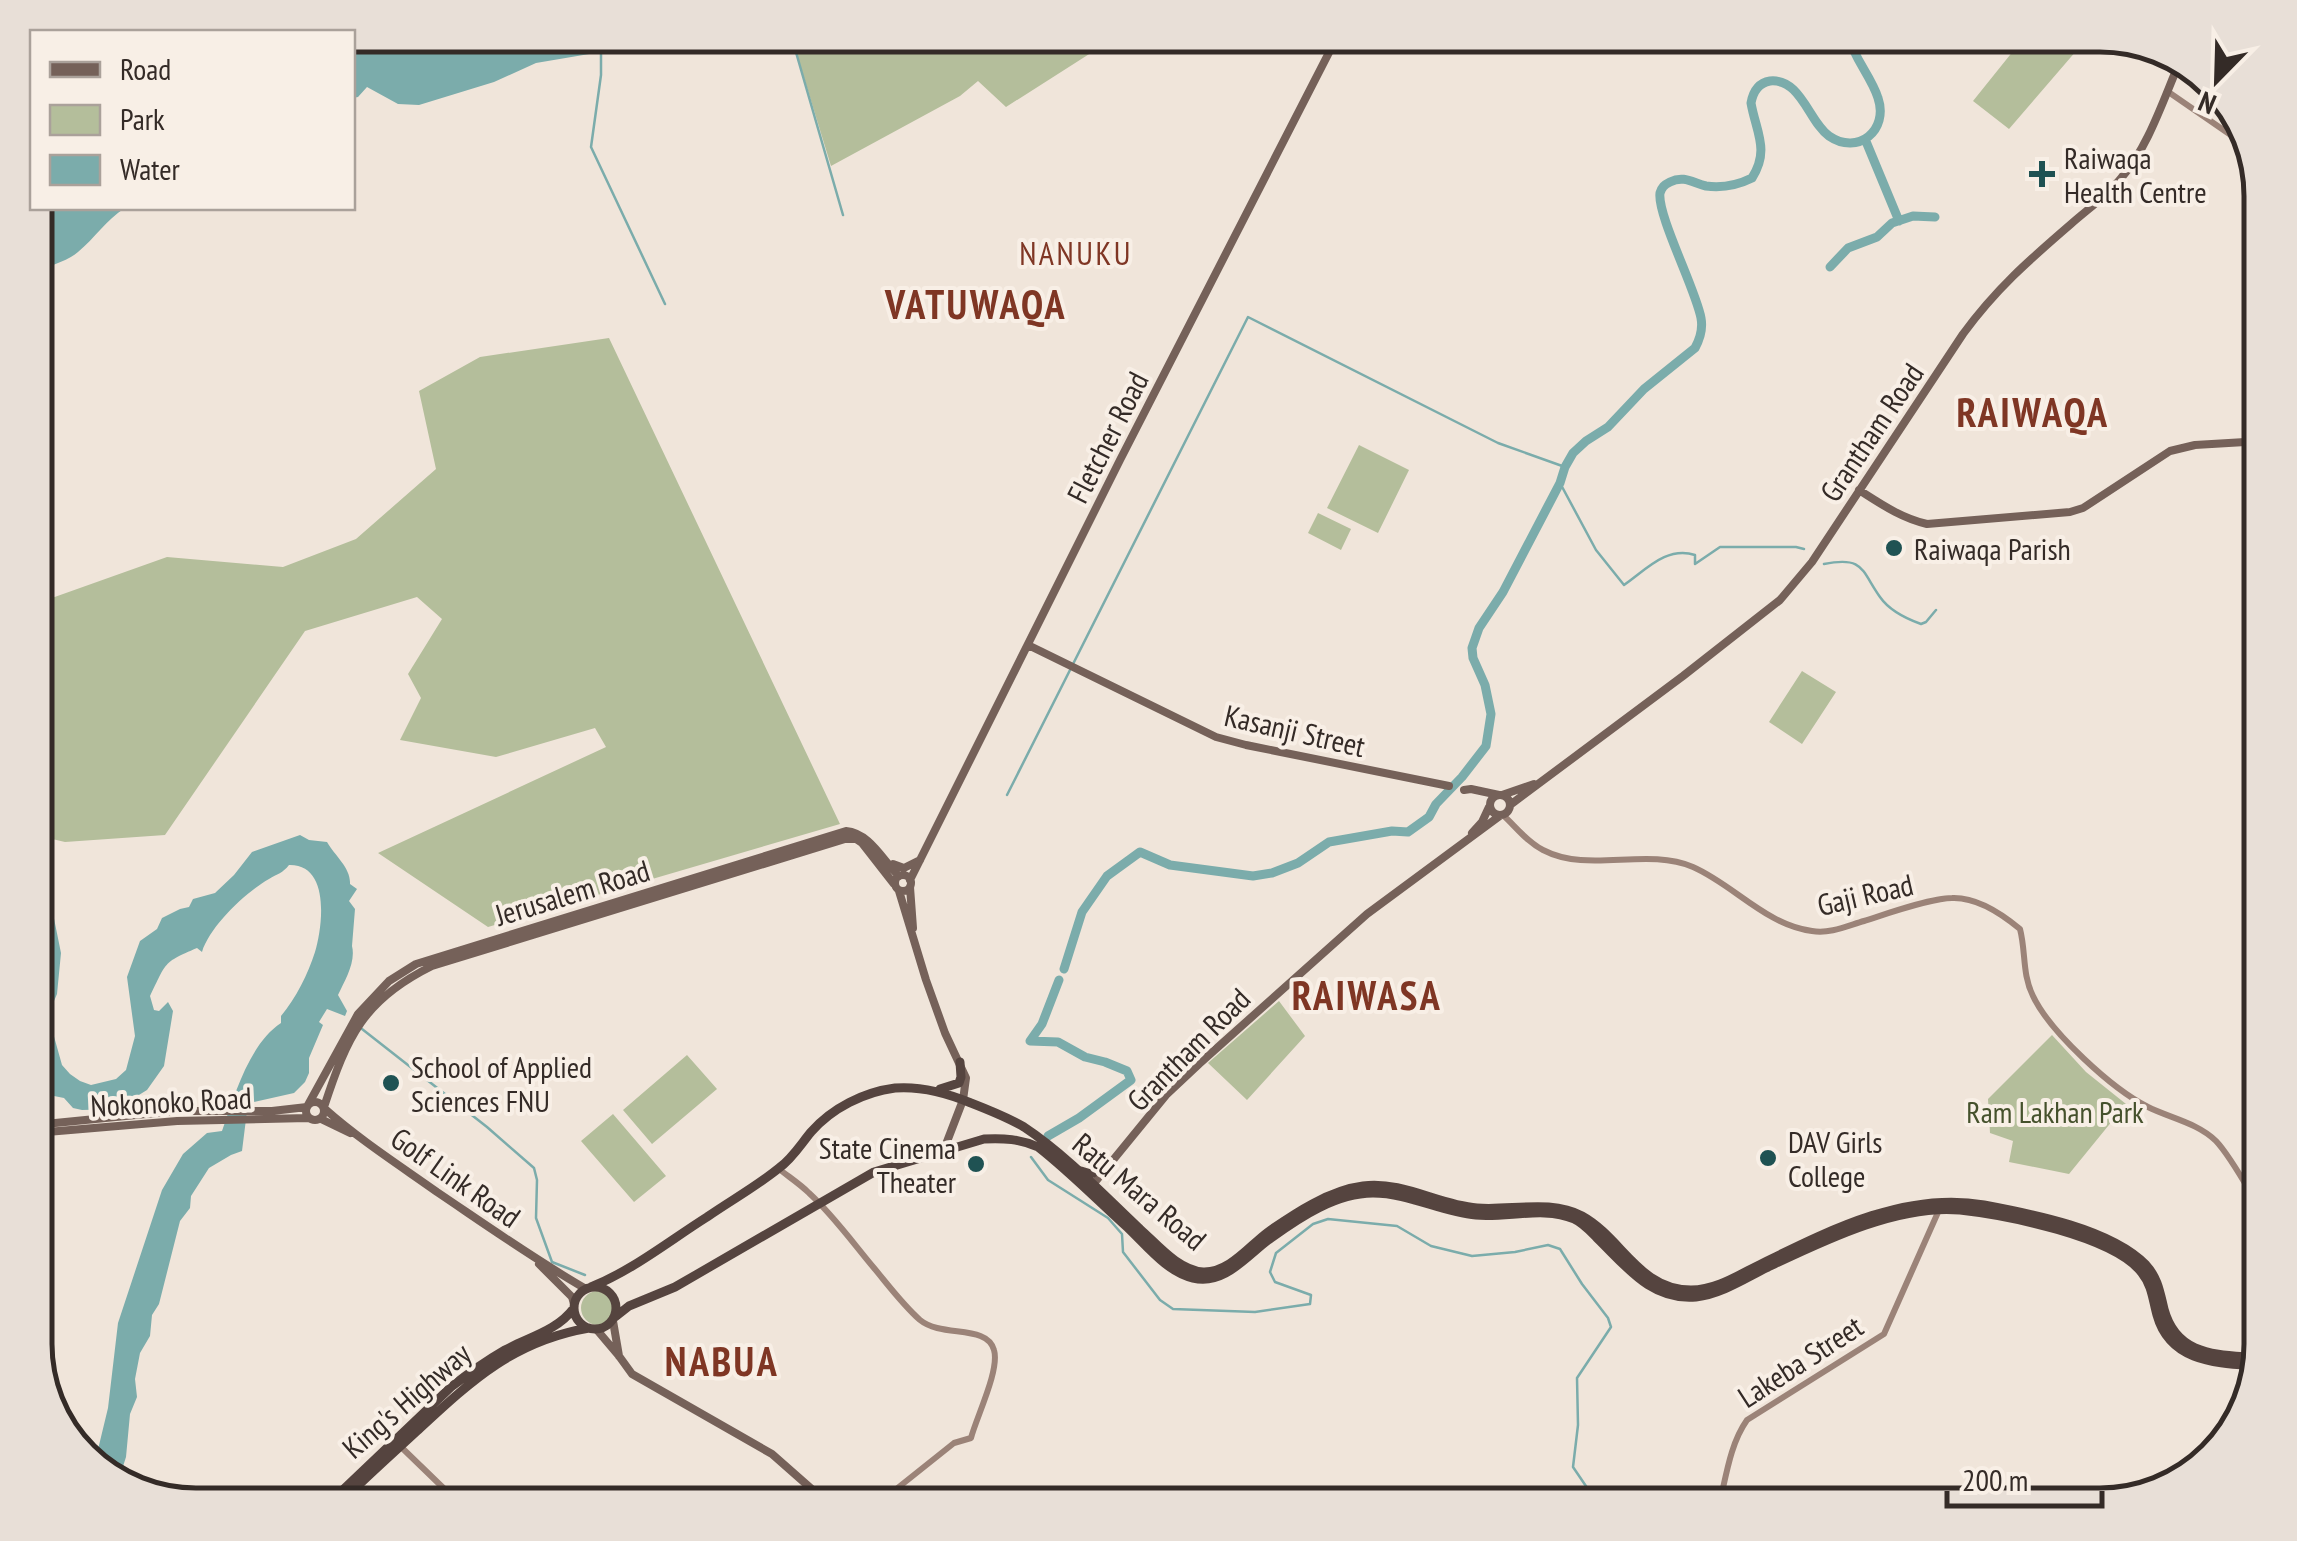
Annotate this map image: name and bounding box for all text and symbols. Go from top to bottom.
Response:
legend [30,30,355,210]
north arrow [2167,30,2267,130]
text: Road [120,49,171,88]
text: N [2193,83,2221,123]
text: Park [120,99,165,138]
place label: Raiwaqa Health Centre [2064,138,2207,211]
text: Water [120,149,181,188]
marker: Raiwaqa Health Centre [2029,161,2055,187]
district label: NANUKU [1019,232,1133,274]
district label: VATUWAQA [884,278,1067,330]
street label: Grantham Road [1810,355,1932,509]
street label: Fletcher Road [1057,365,1157,509]
district label: RAIWAQA [1956,386,2110,438]
place label: Raiwaqa Parish [1914,529,2071,568]
marker: Raiwaqa Parish [1883,537,1905,559]
street label: Kasanji Street [1221,695,1370,765]
street label: Jerusalem Road [489,850,654,934]
street label: Gaji Road [1813,864,1917,924]
district label: RAIWASA [1292,969,1442,1021]
street label: Grantham Road [1118,979,1258,1119]
place label: School of Applied Sciences FNU [411,1047,592,1120]
marker: School of Applied Sciences FNU [380,1072,402,1094]
street label: Nokonoko Road [89,1077,253,1125]
park label: Ram Lakhan Park [1966,1092,2144,1131]
street label: Golf Link Road [384,1118,528,1236]
place label: DAV Girls College [1788,1122,1882,1195]
street label: Ratu Mara Road [1065,1124,1215,1258]
place label: State Cinema Theater [819,1128,957,1201]
marker: DAV Girls College [1757,1147,1779,1169]
marker: State Cinema Theater [965,1153,987,1175]
street label: Lakeba Street [1730,1306,1870,1416]
street label: King's Highway [334,1333,479,1466]
district label: NABUA [665,1335,779,1387]
scale bar [1947,1446,2102,1508]
text: 200 m [1962,1460,2028,1499]

